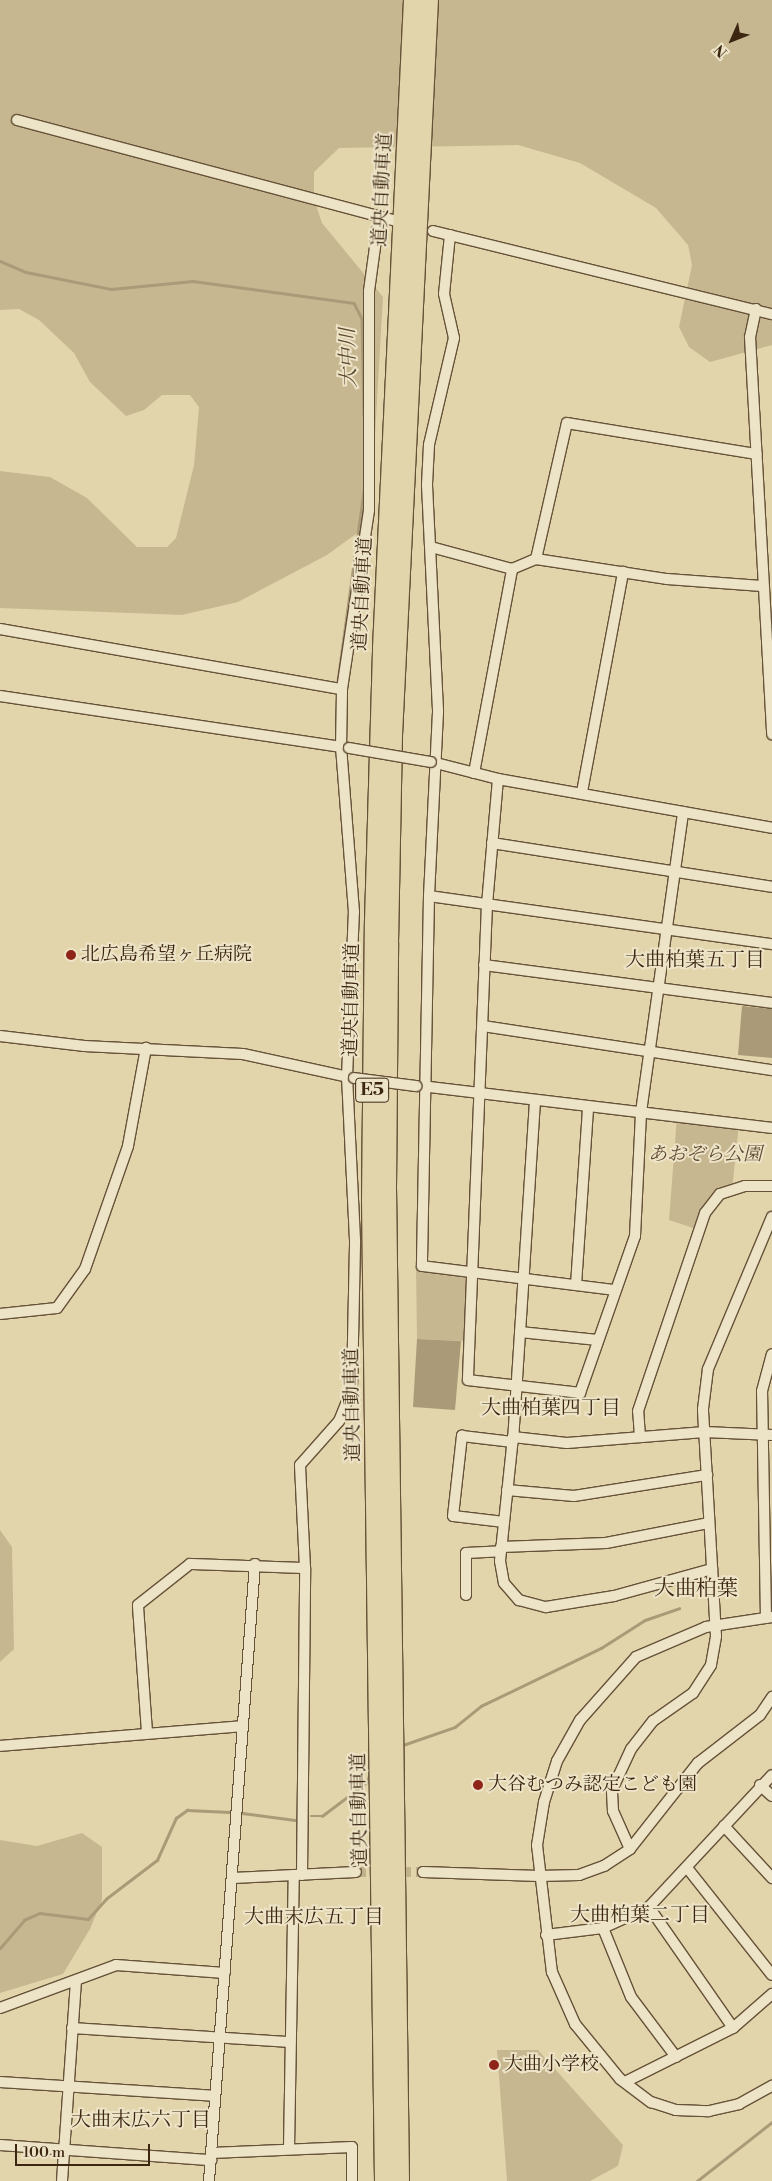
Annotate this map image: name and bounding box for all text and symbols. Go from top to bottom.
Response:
north arrow [707,15,757,65]
text: N [711,40,732,61]
street label: 道央自動車道 [369,132,397,248]
water label: 大中川 [336,328,362,388]
street label: 道央自動車道 [349,536,377,652]
street label: 道央自動車道 [340,943,364,1057]
place label: 北広島希望ヶ丘病院 [81,944,252,966]
district label: 大曲柏葉五丁目 [625,948,765,972]
marker: 北広島希望ヶ丘病院 [65,949,77,961]
road number: E5 [354,1074,390,1106]
park label: あおぞら公園 [648,1144,762,1166]
street label: 道央自動車道 [341,1348,365,1462]
district label: 大曲柏葉四丁目 [481,1396,621,1420]
district label: 大曲柏葉 [654,1576,738,1602]
street label: 道央自動車道 [348,1753,372,1867]
place label: 大谷むつみ認定こども園 [488,1774,697,1796]
marker: 大谷むつみ認定こども園 [472,1779,484,1791]
district label: 大曲柏葉二丁目 [570,1903,710,1927]
district label: 大曲末広五丁目 [244,1905,384,1929]
place label: 大曲小学校 [504,2054,599,2076]
marker: 大曲小学校 [488,2059,500,2071]
district label: 大曲末広六丁目 [71,2108,211,2132]
scale bar [18,2134,152,2166]
text: 100 m [23,2143,65,2162]

